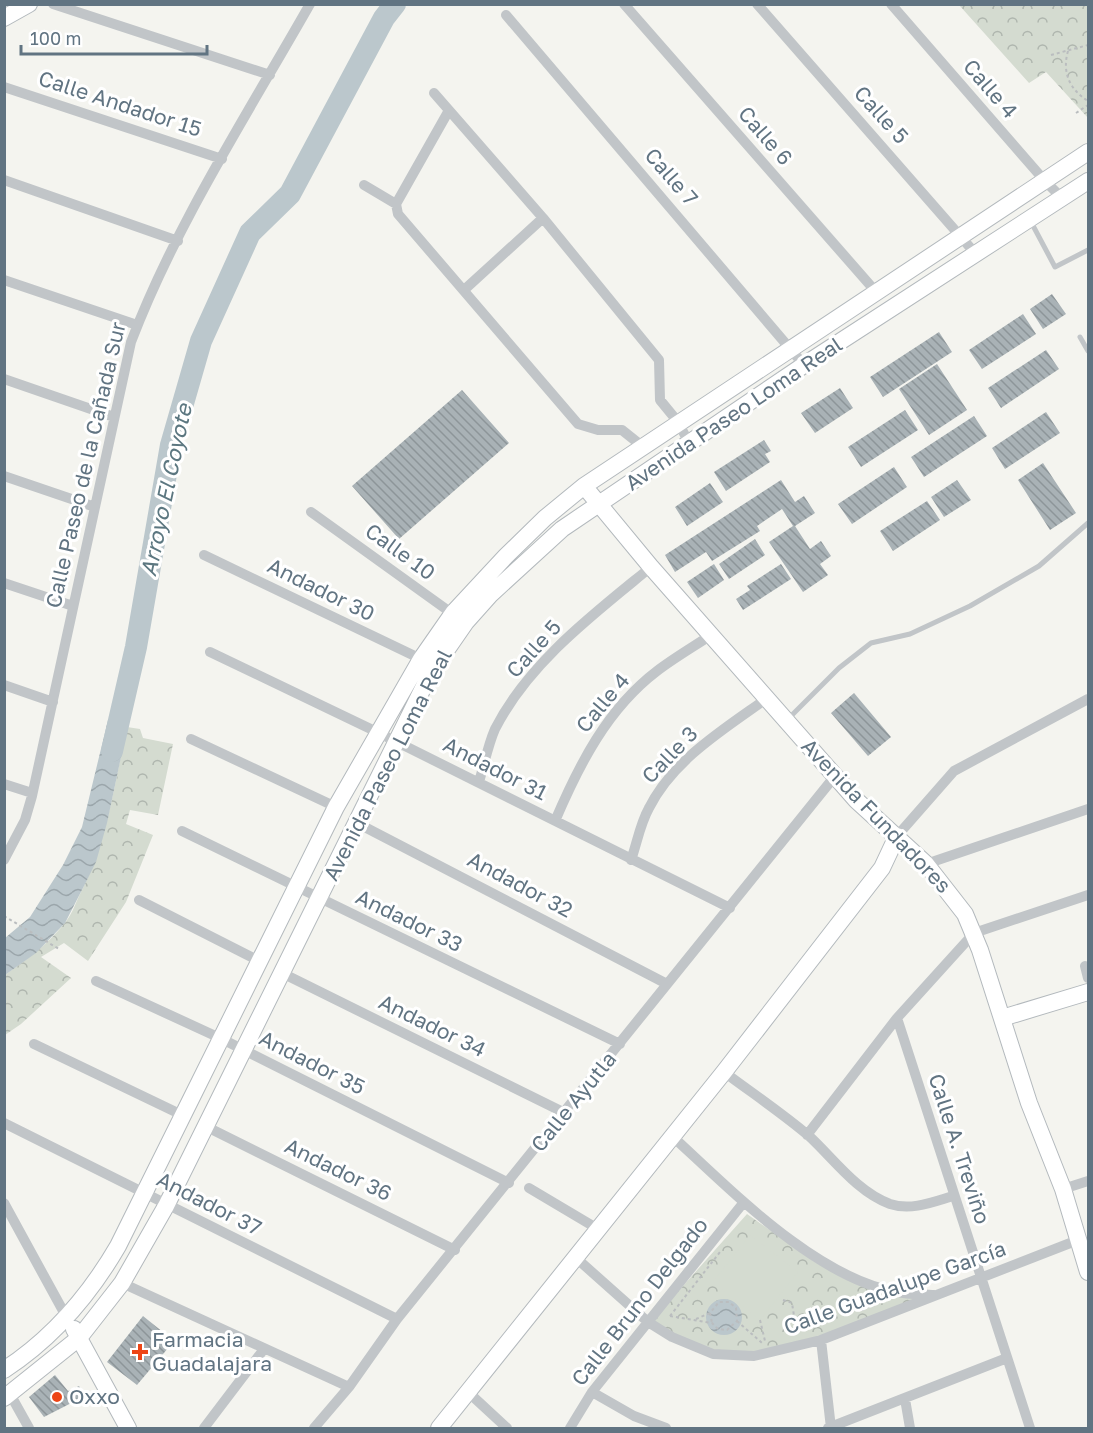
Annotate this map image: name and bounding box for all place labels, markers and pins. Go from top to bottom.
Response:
place label: Farmacia Guadalajara [152,1326,272,1376]
marker: Farmacia Guadalajara [133,1345,147,1359]
place label: Oxxo [69,1383,120,1409]
marker: Oxxo [50,1390,64,1404]

